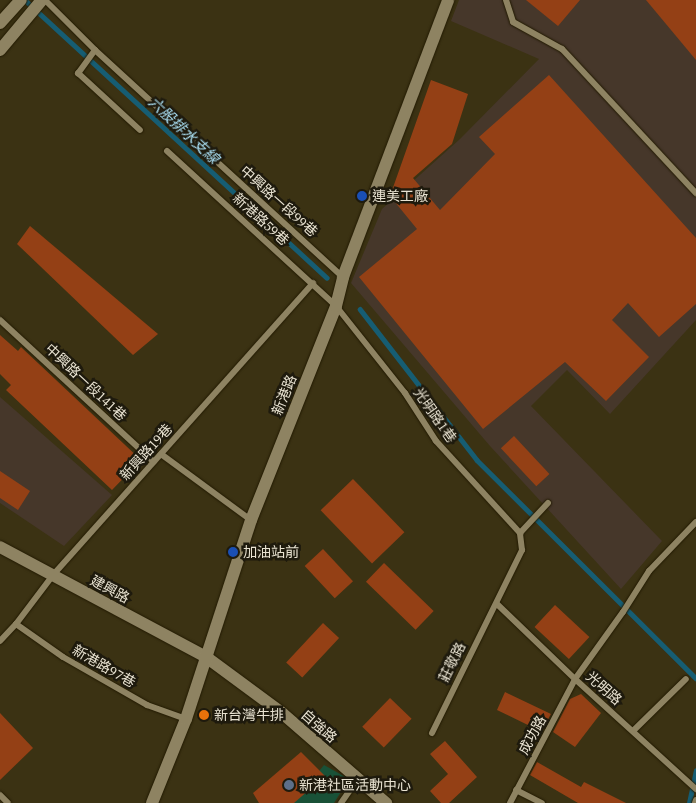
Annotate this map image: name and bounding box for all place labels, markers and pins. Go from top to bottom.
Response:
place label: 連美工廠 [372,188,428,204]
marker: 連美工廠 [356,190,368,202]
place label: 加油站前 [243,544,299,560]
marker: 加油站前 [227,546,239,558]
place label: 新台灣牛排 [214,707,284,723]
marker: 新台灣牛排 [198,709,210,721]
place label: 新港社區活動中心 [299,777,411,793]
marker: 新港社區活動中心 [283,779,295,791]

